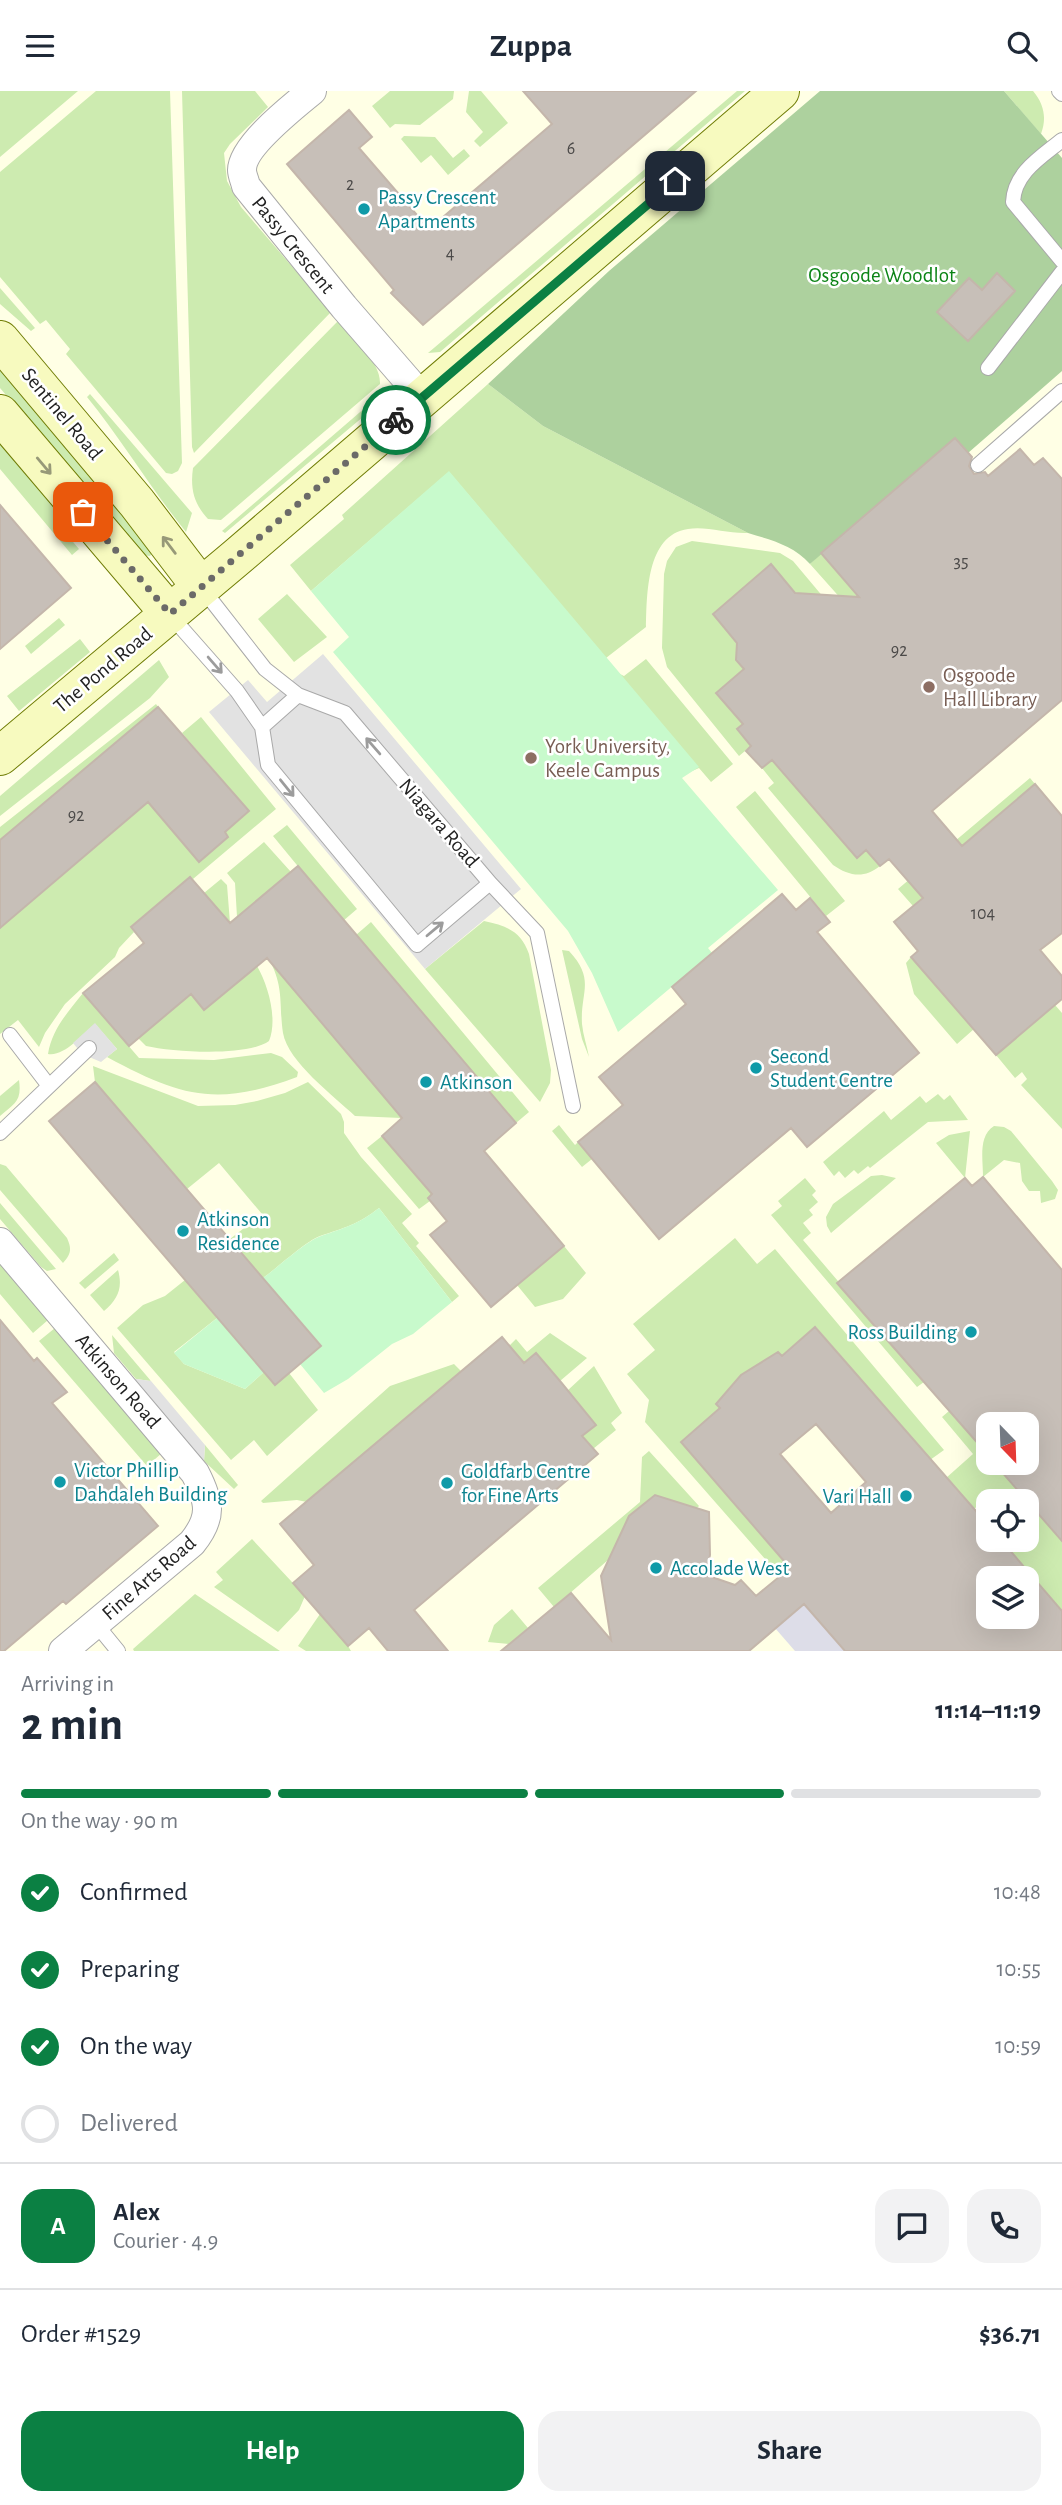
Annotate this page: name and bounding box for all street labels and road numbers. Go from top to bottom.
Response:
street label: Passy Crescent [248,193,338,298]
street label: Sentinel Road [18,364,106,464]
street label: The Pond Road [50,623,156,717]
street label: Niagara Road [395,775,483,872]
street label: Atkinson Road [71,1330,165,1432]
street label: Fine Arts Road [98,1532,200,1624]

